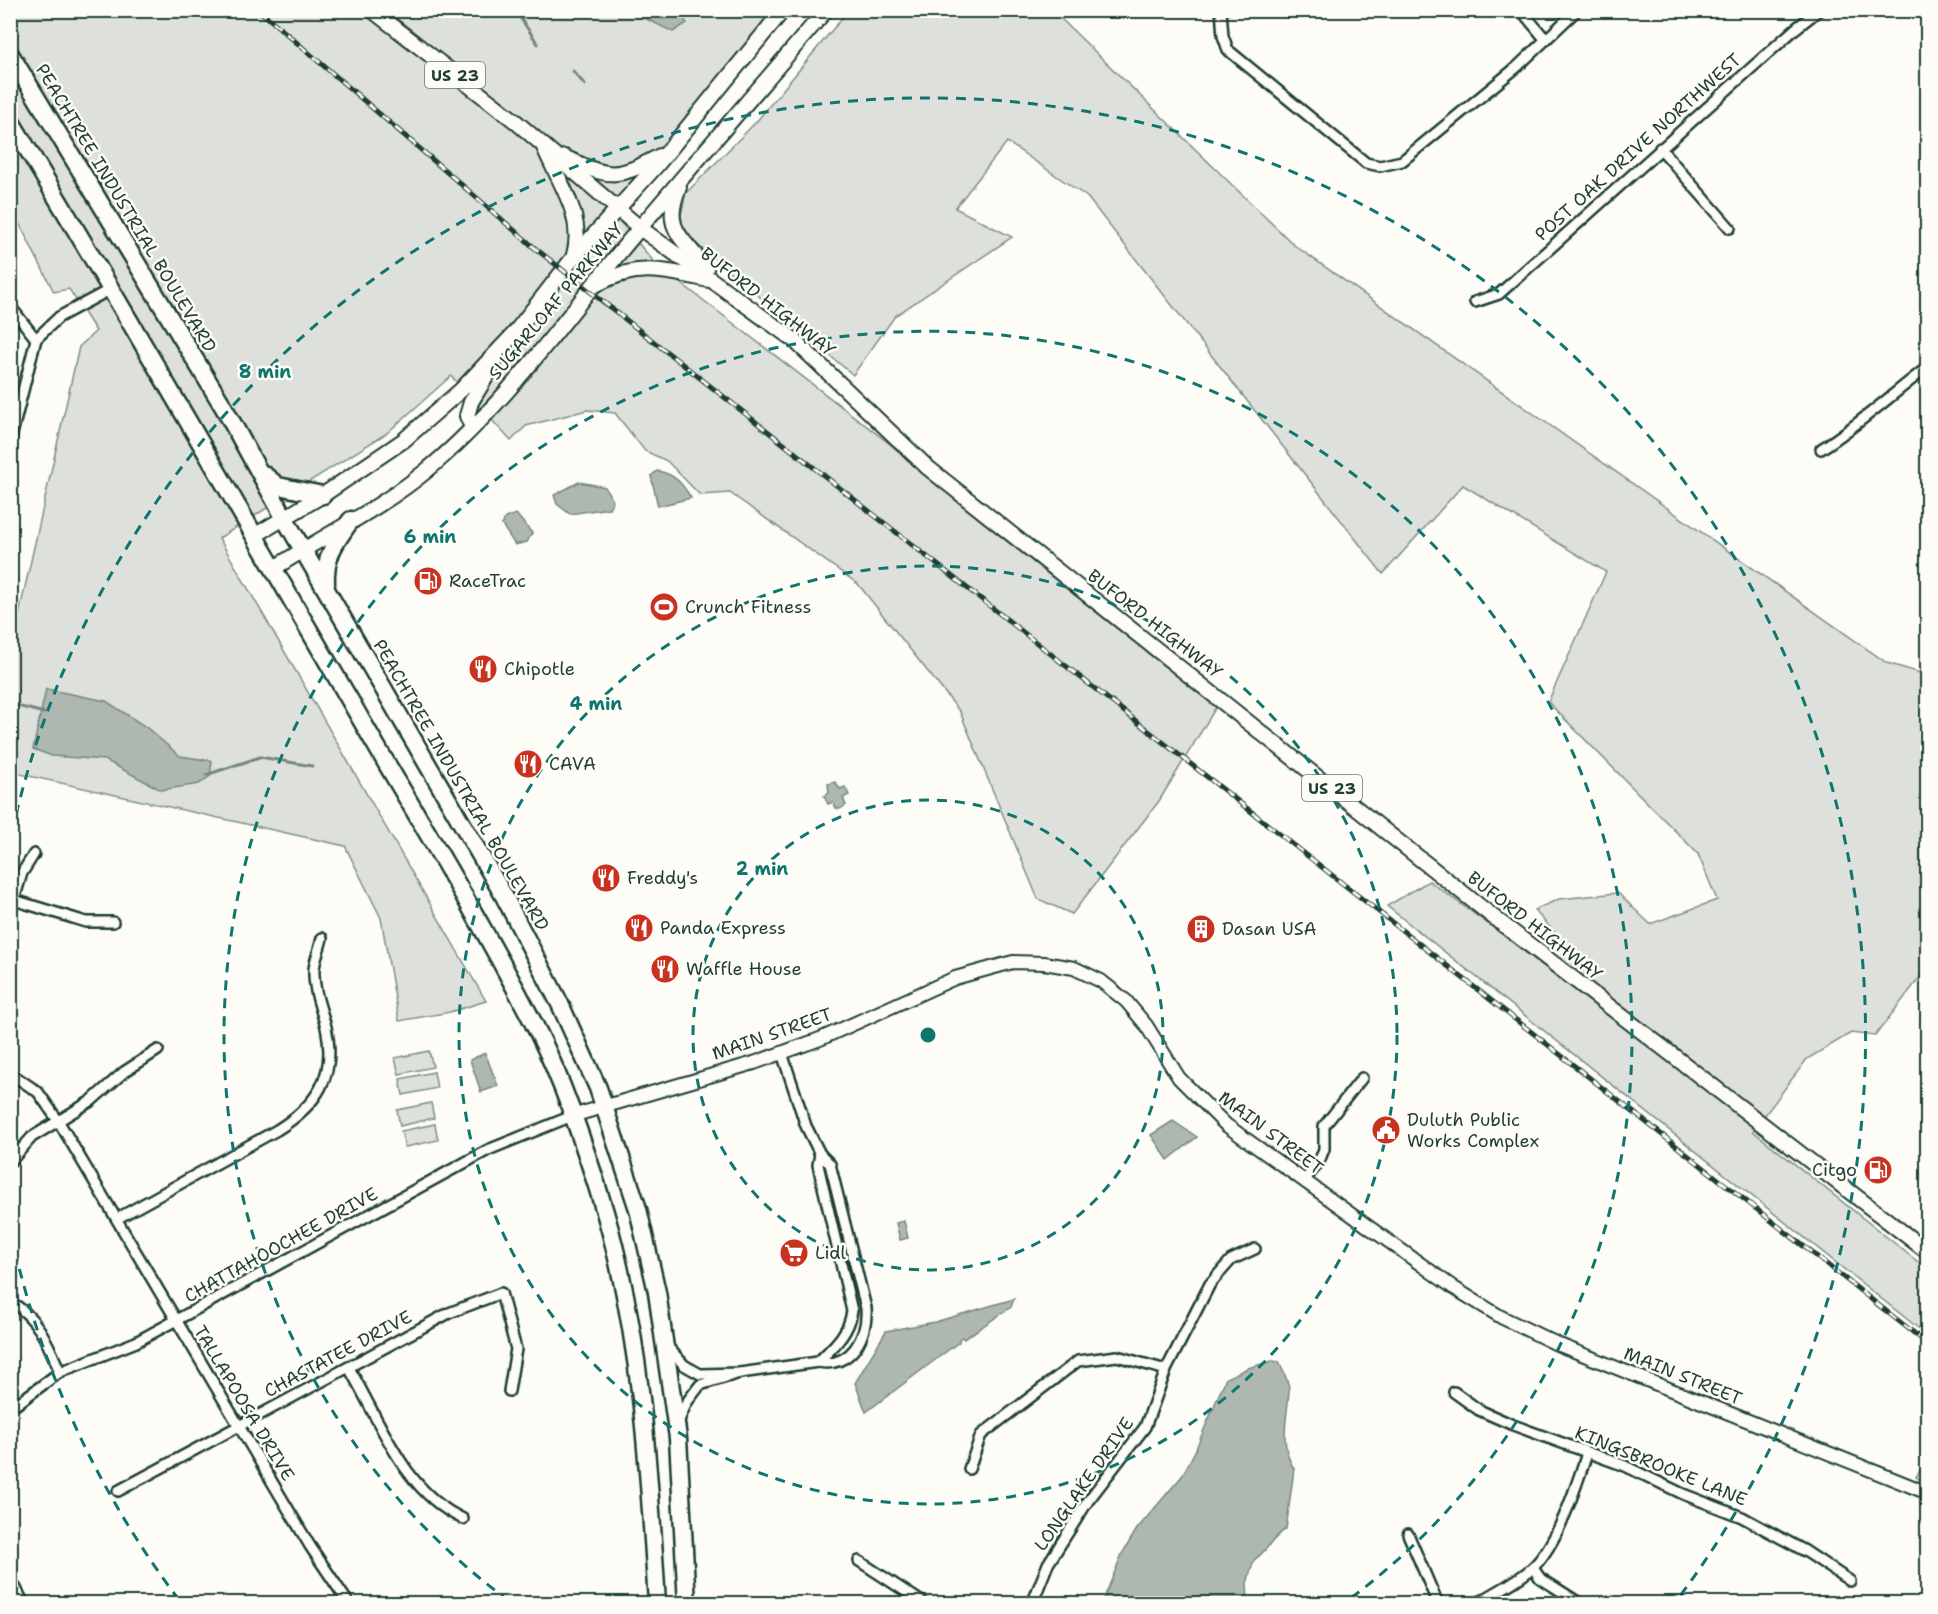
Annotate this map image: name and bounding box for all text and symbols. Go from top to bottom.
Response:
street label: POST OAK DRIVE NORTHWEST [1530,48,1746,246]
street label: PEACHTREE INDUSTRIAL BOULEVARD [30,59,222,357]
road number: US 23 [425,62,485,88]
street label: SUGARLOAF PARKWAY [483,217,629,385]
street label: BUFORD HIGHWAY [696,242,841,362]
text: 8 min [239,360,291,384]
text: 6 min [404,525,456,549]
street label: BUFORD HIGHWAY [1083,564,1228,684]
fuel station icon: RaceTrac [412,565,444,597]
place label: RaceTrac [449,569,526,593]
sports icon: Crunch Fitness [648,591,680,623]
place label: Crunch Fitness [685,595,811,619]
street label: PEACHTREE INDUSTRIAL BOULEVARD [367,635,555,935]
restaurant icon: Chipotle [467,653,499,685]
place label: Chipotle [504,657,575,681]
text: 4 min [570,692,622,716]
restaurant icon: CAVA [512,748,544,780]
place label: CAVA [549,752,596,776]
road number: US 23 [1302,775,1362,801]
text: 2 min [736,857,788,881]
restaurant icon: Freddy's [590,862,622,894]
place label: Freddy's [627,866,698,890]
street label: BUFORD HIGHWAY [1463,866,1608,986]
restaurant icon: Panda Express [623,912,655,944]
building icon: Dasan USA [1185,913,1217,945]
place label: Panda Express [660,916,786,940]
place label: Dasan USA [1222,917,1317,941]
restaurant icon: Waffle House [649,953,681,985]
place label: Waffle House [686,957,802,981]
street label: MAIN STREET [709,1002,835,1066]
centre of rings [918,1025,938,1045]
street label: MAIN STREET [1214,1086,1328,1180]
place label: Duluth Public Works Complex [1407,1108,1539,1153]
public building icon: Duluth Public Works Complex [1370,1114,1402,1146]
fuel station icon: Citgo [1862,1154,1894,1186]
place label: Citgo [1812,1158,1857,1182]
street label: CHATTAHOOCHEE DRIVE [180,1182,382,1308]
supermarket icon: Lidl [778,1237,810,1269]
place label: Lidl [815,1241,847,1265]
street label: CHASTATEE DRIVE [260,1305,416,1403]
street label: TALLAPOOSA DRIVE [188,1321,300,1485]
street label: MAIN STREET [1620,1341,1746,1411]
street label: LONGLAKE DRIVE [1029,1412,1139,1556]
street label: KINGSBROOKE LANE [1571,1420,1751,1512]

